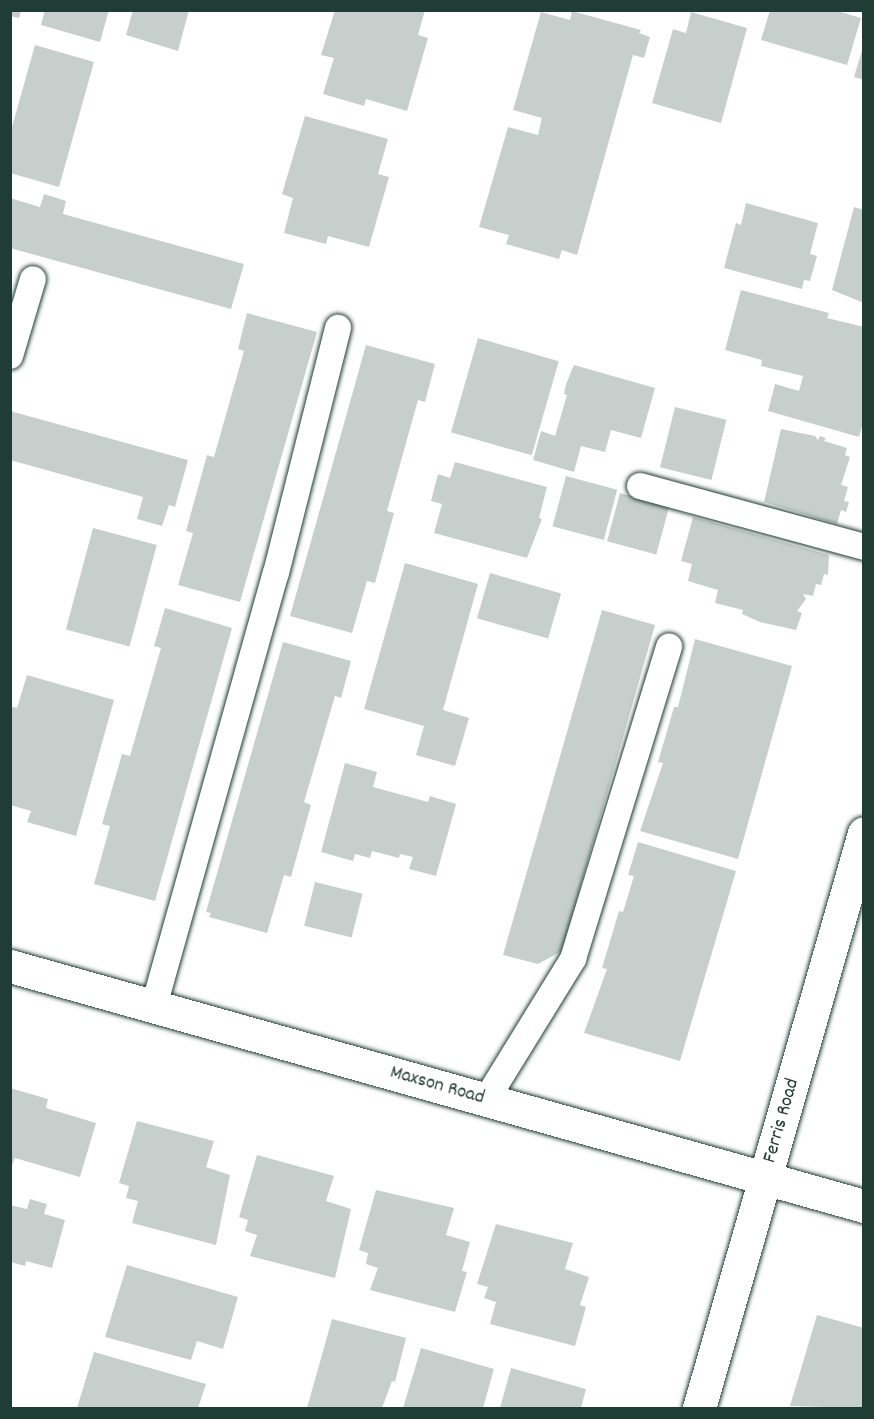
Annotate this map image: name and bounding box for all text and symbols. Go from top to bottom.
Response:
street label: Maxson Road [387,1061,487,1111]
street label: Ferris Road [759,1076,805,1166]

